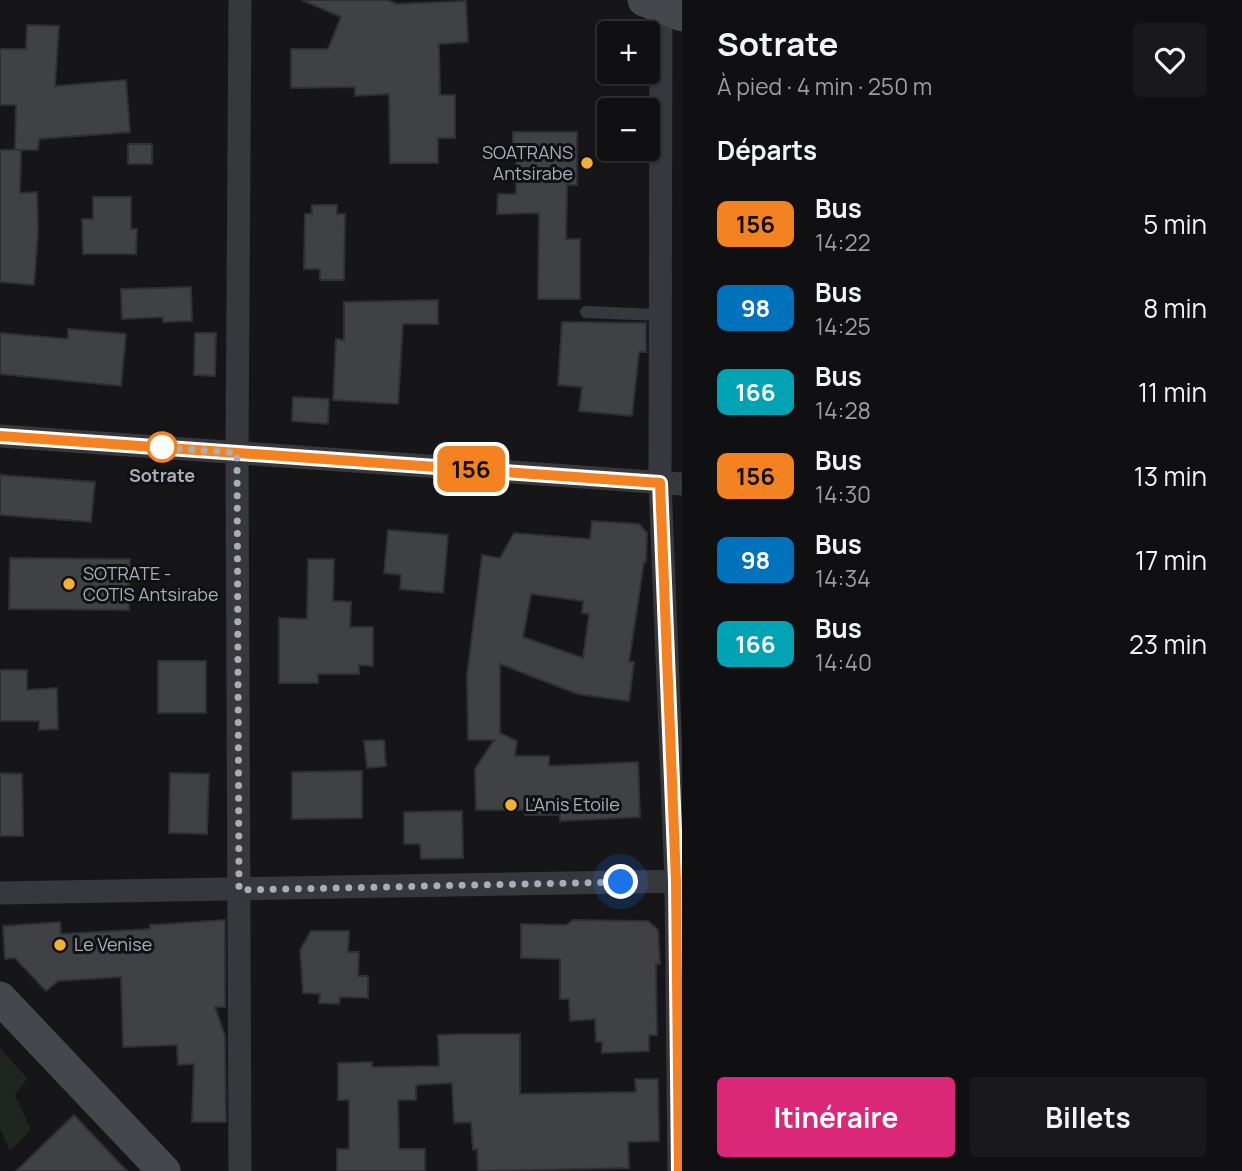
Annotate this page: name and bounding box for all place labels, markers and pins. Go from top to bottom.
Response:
place label: SOATRANS Antsirabe [482,140,573,185]
marker: SOATRANS Antsirabe [579,155,595,171]
marker: Sotrate [147,432,177,462]
place label: Sotrate [129,463,195,487]
place label: SOTRATE - COTIS Antsirabe [83,561,218,606]
marker: SOTRATE - COTIS Antsirabe [61,576,77,592]
place label: L'Anis Etoile [525,792,620,816]
marker: L'Anis Etoile [503,797,519,813]
place label: Le Venise [74,932,152,956]
marker: Le Venise [52,937,68,953]

